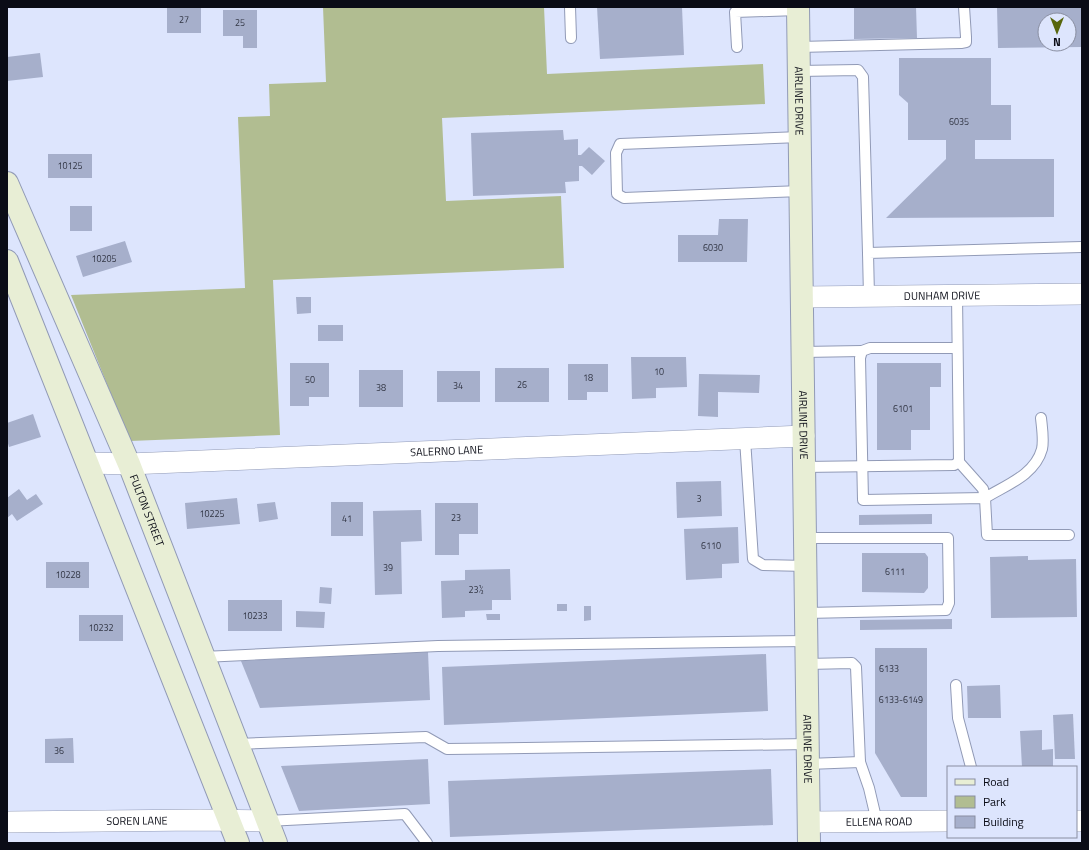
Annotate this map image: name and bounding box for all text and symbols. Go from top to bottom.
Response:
north arrow [1037,12,1077,52]
house number: 27 [179,13,189,26]
house number: 25 [235,16,245,29]
text: N [1053,34,1061,50]
street label: AIRLINE DRIVE [791,66,808,136]
house number: 6035 [949,115,969,128]
house number: 10125 [57,159,83,172]
house number: 6030 [703,241,723,254]
house number: 10205 [91,252,117,265]
street label: DUNHAM DRIVE [904,287,980,304]
house number: 10 [654,365,664,378]
house number: 18 [583,371,593,384]
house number: 50 [305,373,315,386]
house number: 26 [517,378,527,391]
house number: 34 [453,379,463,392]
house number: 38 [376,381,386,394]
street label: AIRLINE DRIVE [795,390,812,460]
house number: 6101 [893,402,913,415]
street label: SALERNO LANE [410,441,484,460]
street label: FULTON STREET [126,472,168,549]
house number: 3 [696,492,702,505]
house number: 10225 [199,507,225,520]
house number: 23 [451,511,461,524]
house number: 41 [342,512,352,525]
house number: 6110 [701,539,721,552]
house number: 39 [383,561,393,574]
house number: 6111 [885,565,905,578]
house number: 10228 [55,568,81,581]
house number: 23½ [469,583,484,596]
house number: 10233 [242,609,268,622]
house number: 10232 [88,621,114,634]
house number: 6133 [879,662,899,675]
house number: 6133-6149 [879,693,923,706]
street label: AIRLINE DRIVE [799,714,816,784]
house number: 36 [54,744,64,757]
legend [947,766,1077,838]
text: Road [983,772,1009,791]
text: Park [983,792,1006,811]
street label: SOREN LANE [106,812,168,829]
text: Building [983,812,1024,831]
street label: ELLENA ROAD [846,813,912,830]

